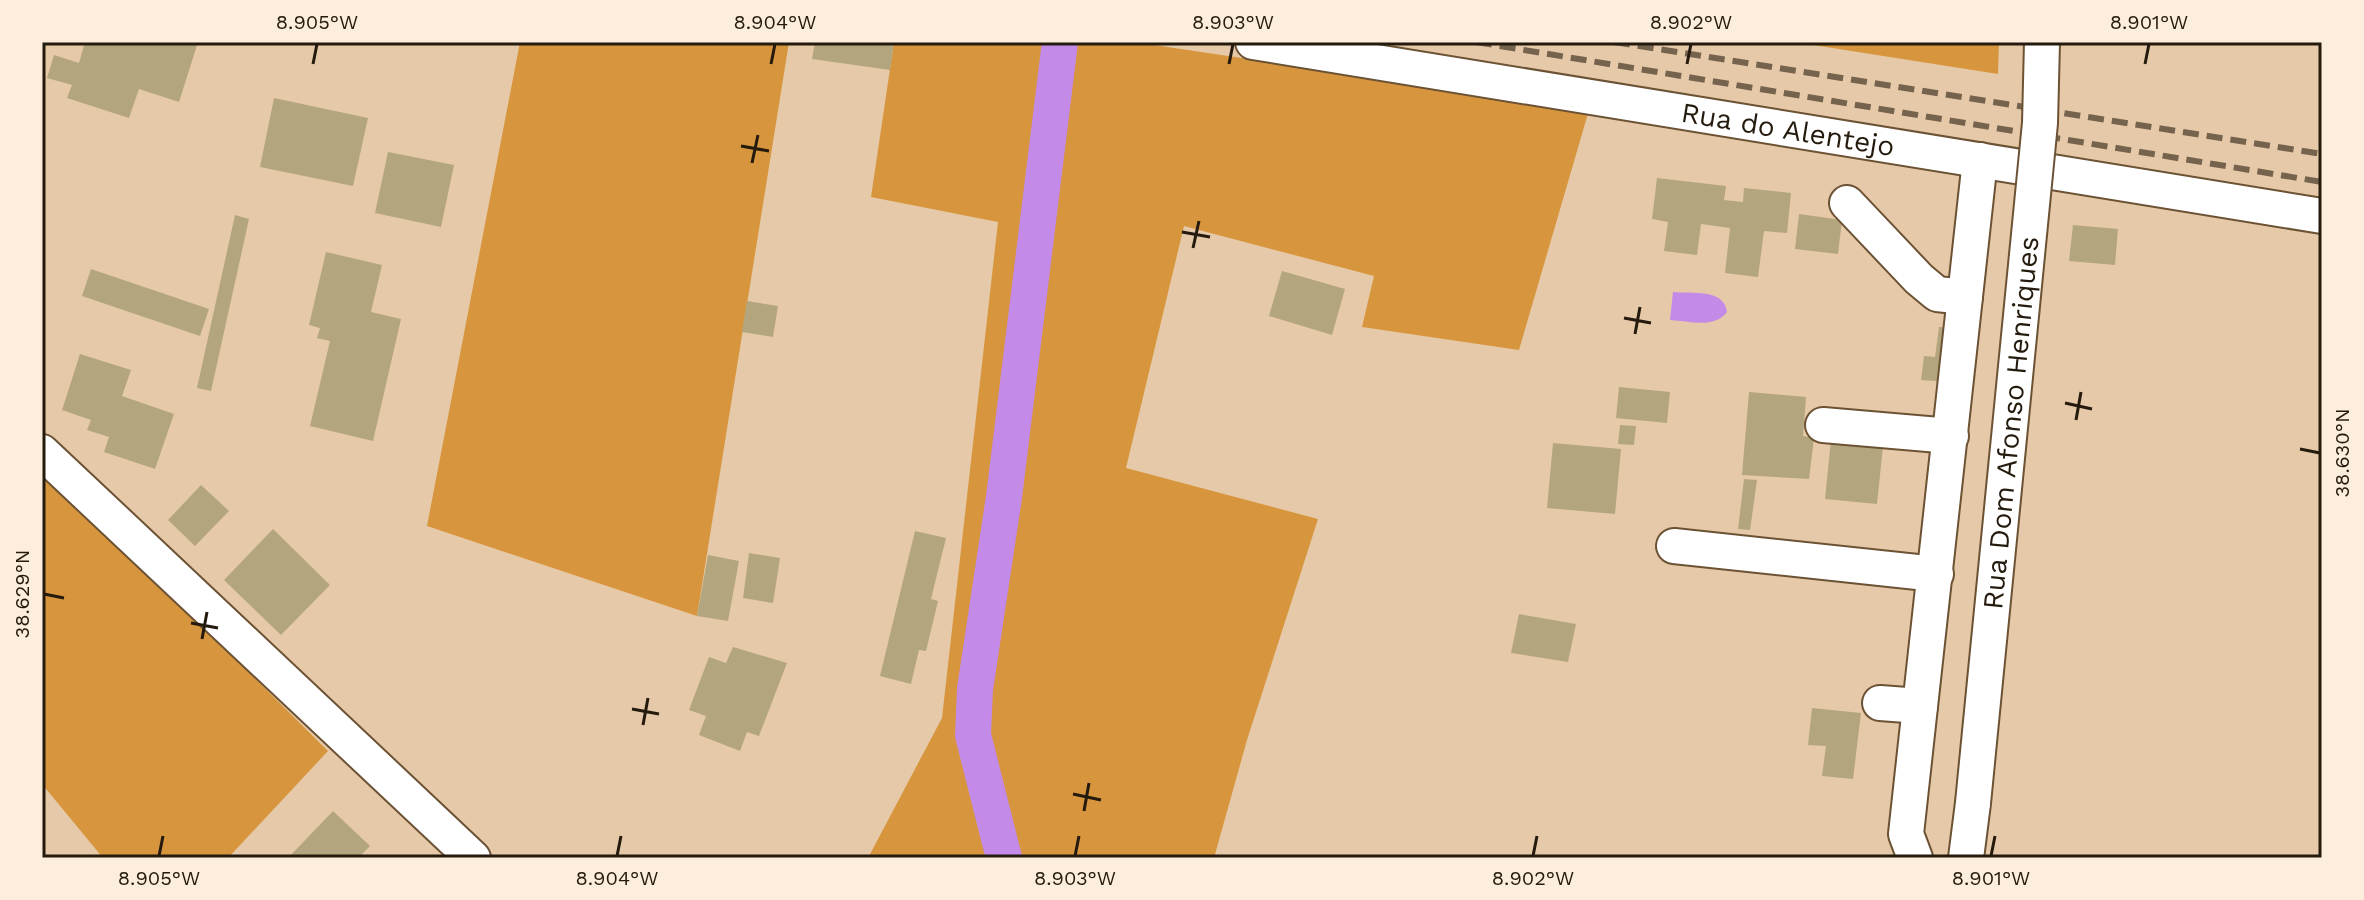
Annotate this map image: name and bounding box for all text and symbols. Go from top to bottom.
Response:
text: 8.905°W [276,10,358,34]
text: 8.904°W [733,10,817,34]
text: 8.903°W [1192,10,1274,34]
text: 8.902°W [1650,10,1732,34]
text: 8.901°W [2110,10,2188,34]
street label: Rua do Alentejo [1679,95,1897,163]
street label: Rua Dom Afonso Henriques [1976,235,2045,611]
text: 38.630°N [2330,408,2354,498]
text: 38.629°N [10,549,34,639]
text: 8.905°W [118,866,200,890]
text: 8.904°W [575,866,659,890]
text: 8.903°W [1034,866,1116,890]
text: 8.902°W [1492,866,1574,890]
text: 8.901°W [1952,866,2030,890]

